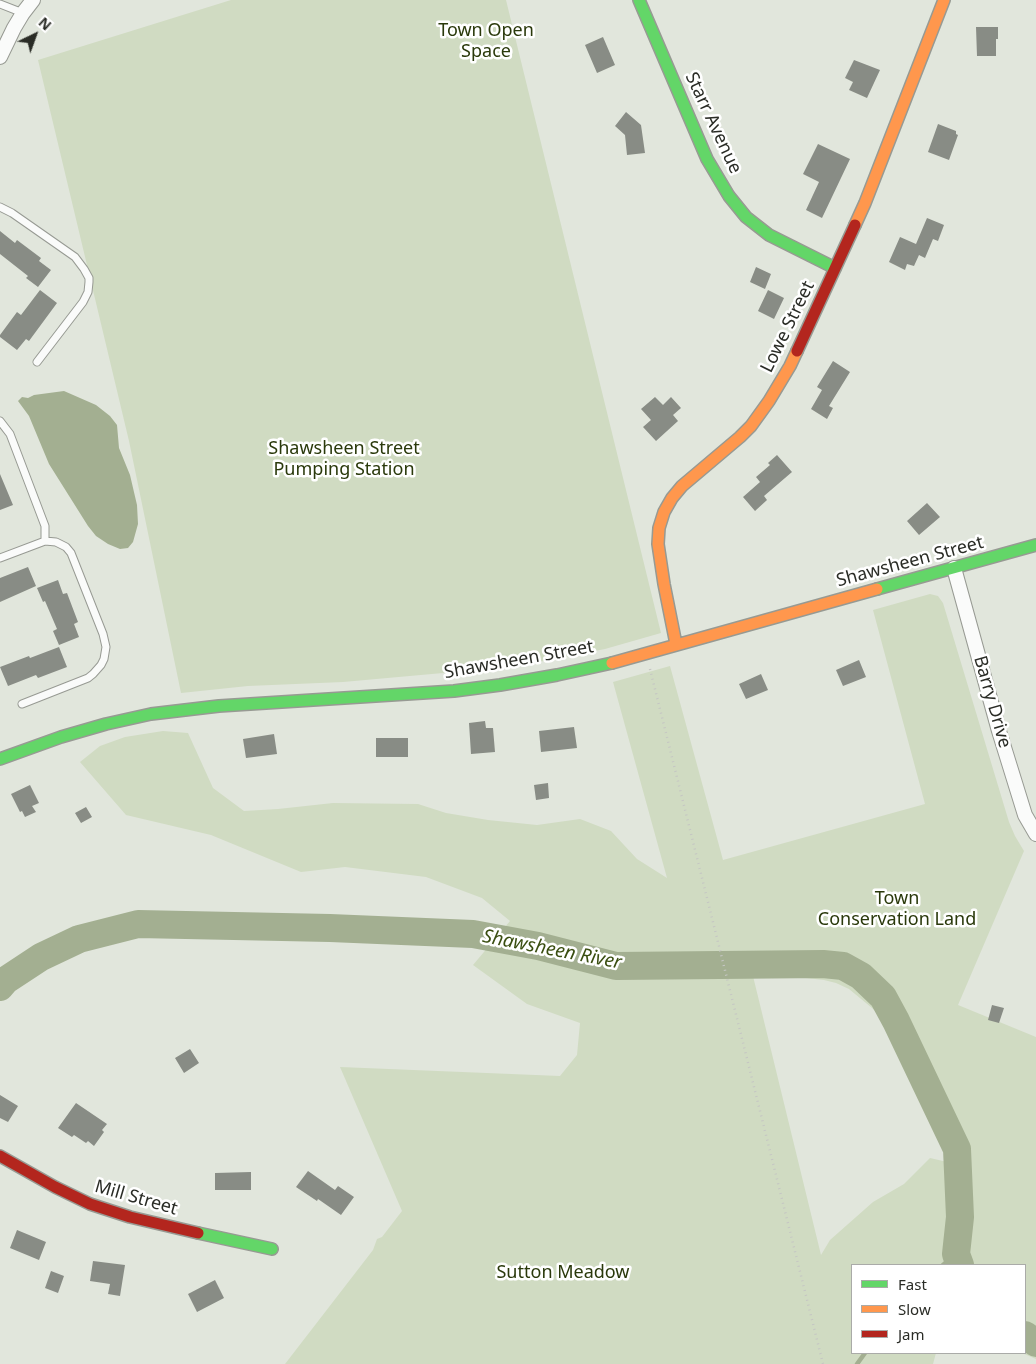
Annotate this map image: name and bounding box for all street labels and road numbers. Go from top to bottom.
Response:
street label: Starr Avenue [680,69,746,177]
street label: Lowe Street [757,278,819,376]
street label: Shawsheen Street [834,532,986,592]
street label: Shawsheen Street [443,636,595,684]
street label: Barry Drive [969,653,1015,751]
street label: Mill Street [92,1176,180,1220]

